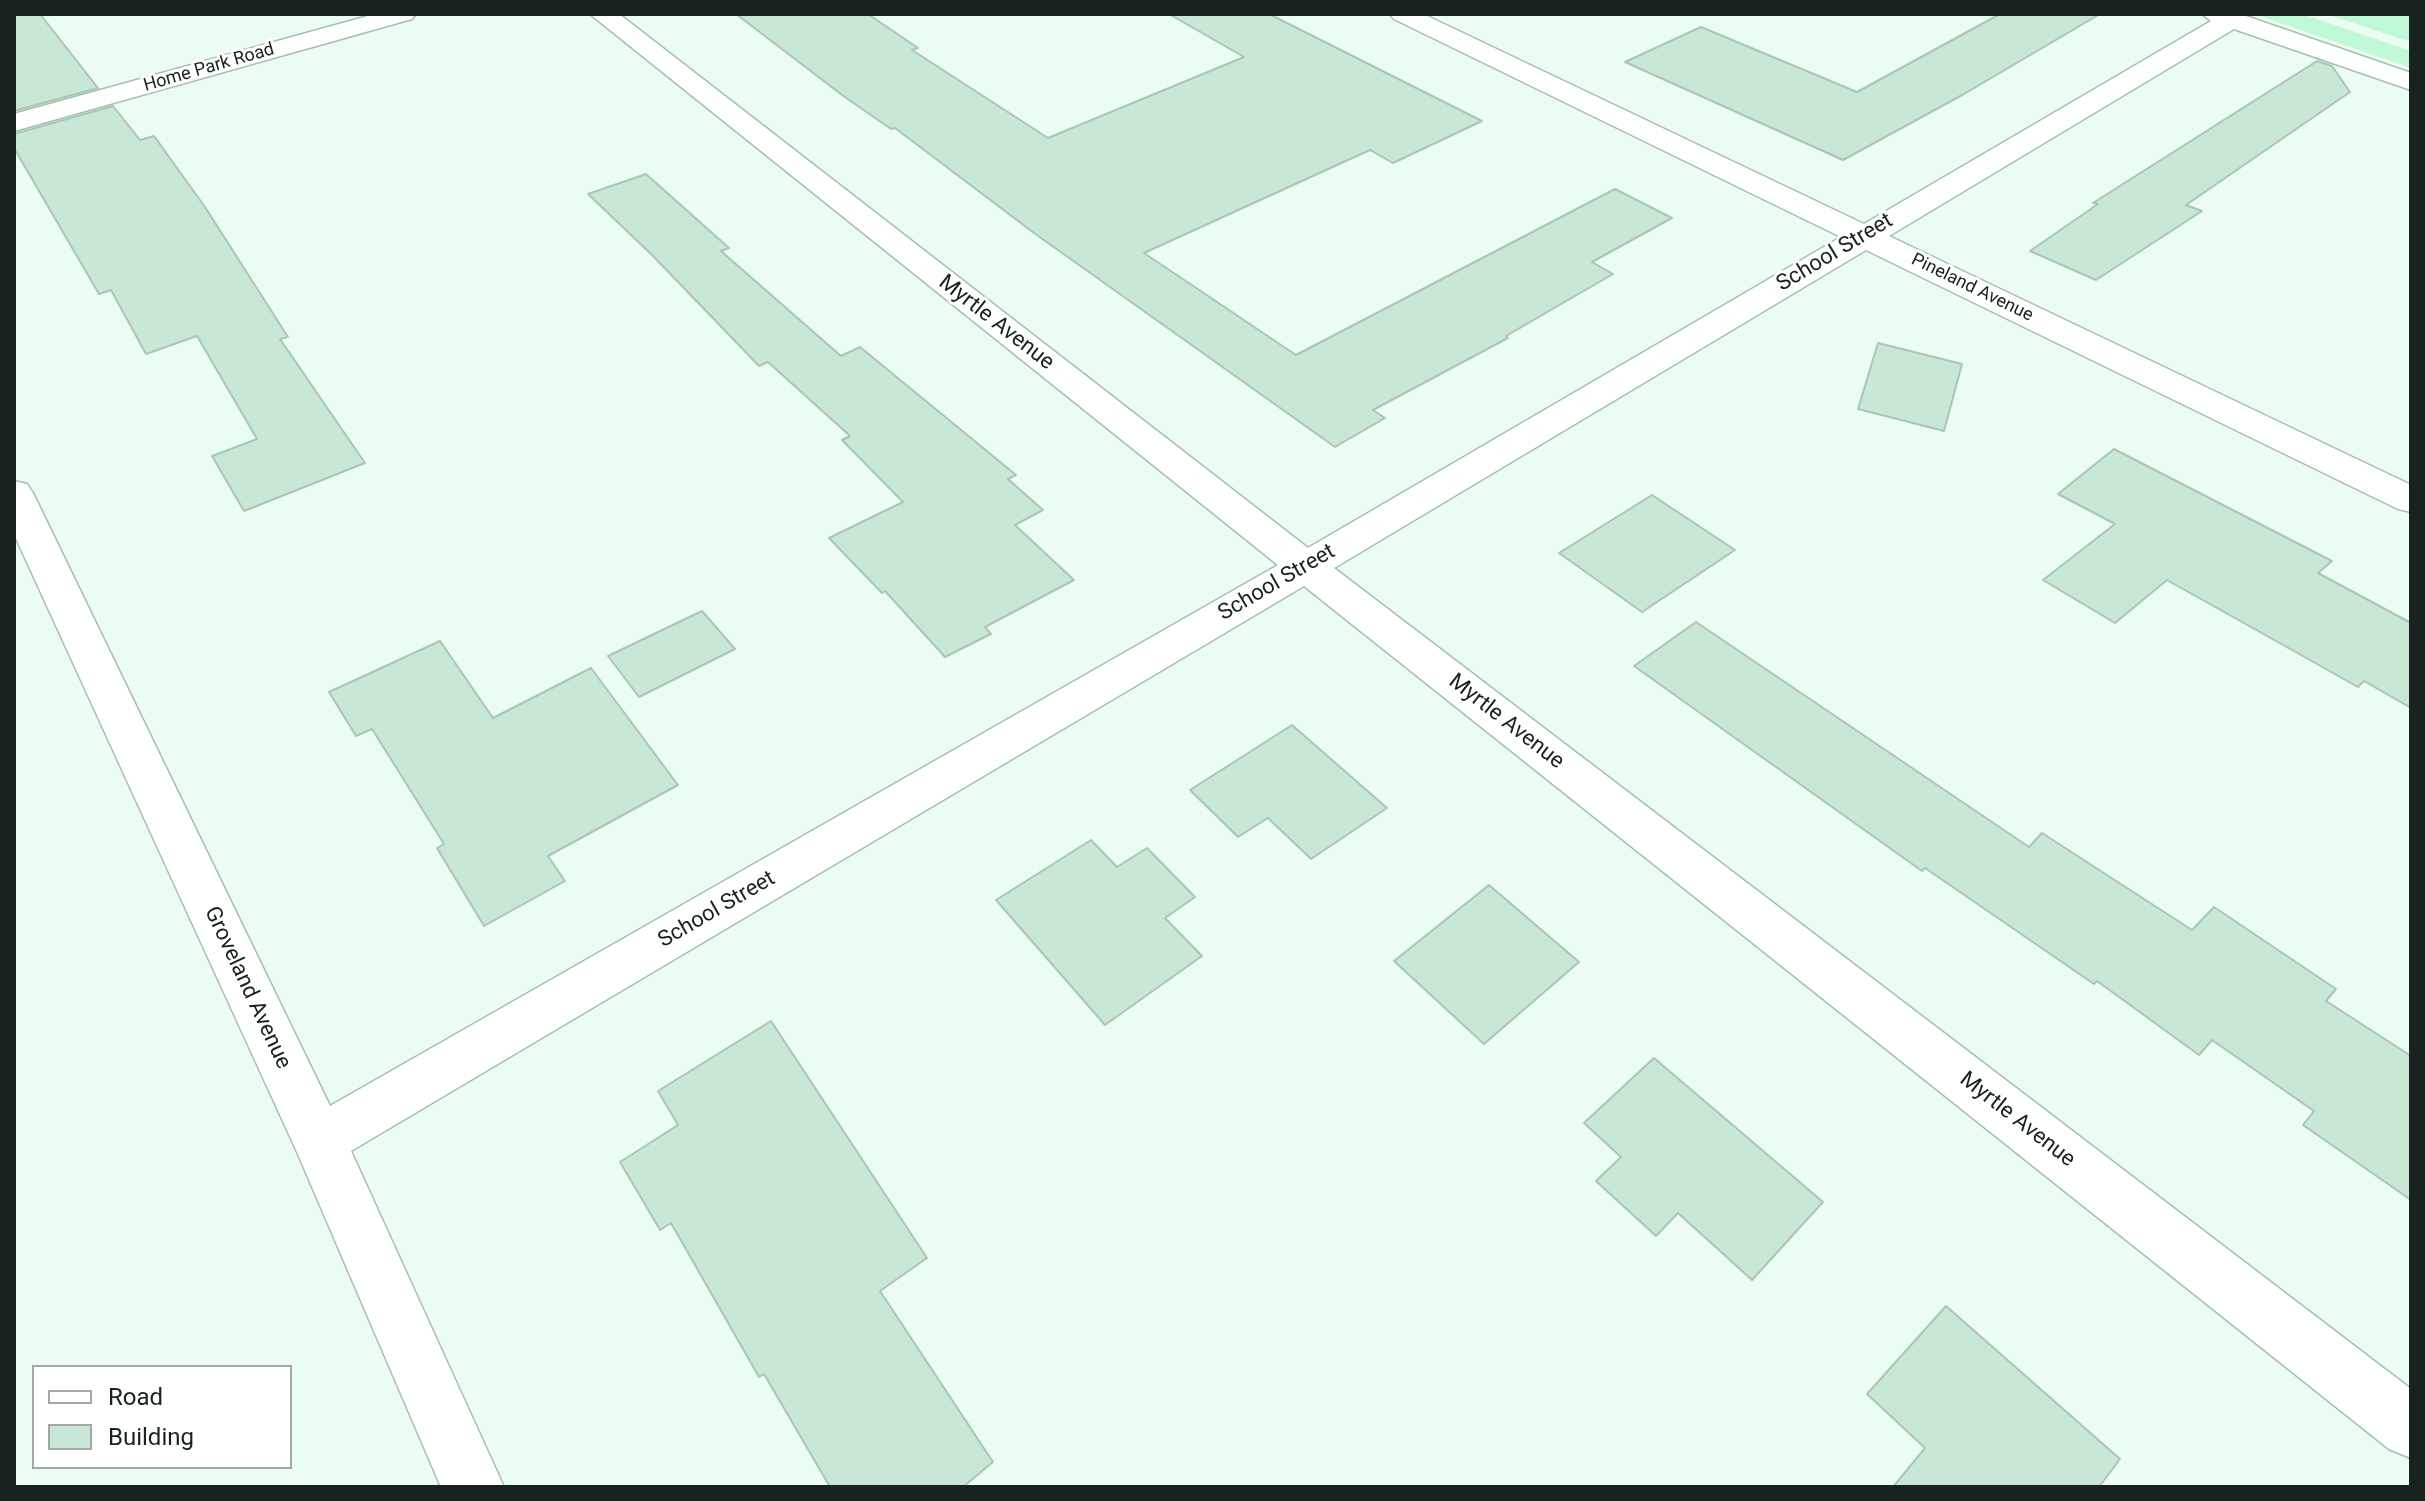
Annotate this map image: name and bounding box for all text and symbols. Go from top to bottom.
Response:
street label: Home Park Road [141,39,277,97]
street label: School Street [1772,208,1898,298]
street label: Pineland Avenue [1908,249,2036,327]
street label: Myrtle Avenue [933,270,1059,376]
street label: School Street [1214,539,1340,627]
street label: Myrtle Avenue [1443,669,1569,775]
street label: School Street [654,866,780,954]
street label: Groveland Avenue [198,903,296,1073]
street label: Myrtle Avenue [1954,1067,2080,1173]
legend [32,1365,292,1469]
text: Road [108,1383,163,1411]
text: Building [108,1423,194,1451]

